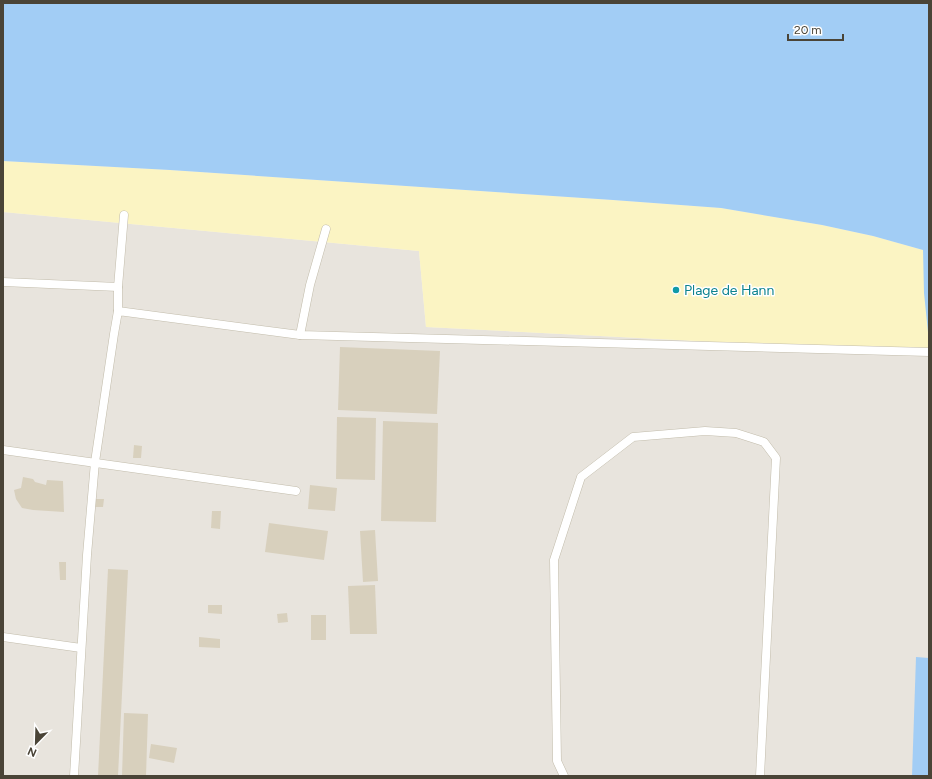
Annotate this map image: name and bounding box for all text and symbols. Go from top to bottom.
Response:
scale bar [788,16,843,42]
text: 20 m [794,23,822,37]
place label: Plage de Hann [684,282,774,299]
marker: Plage de Hann [671,285,681,295]
north arrow [16,723,56,763]
text: N [26,744,39,759]

